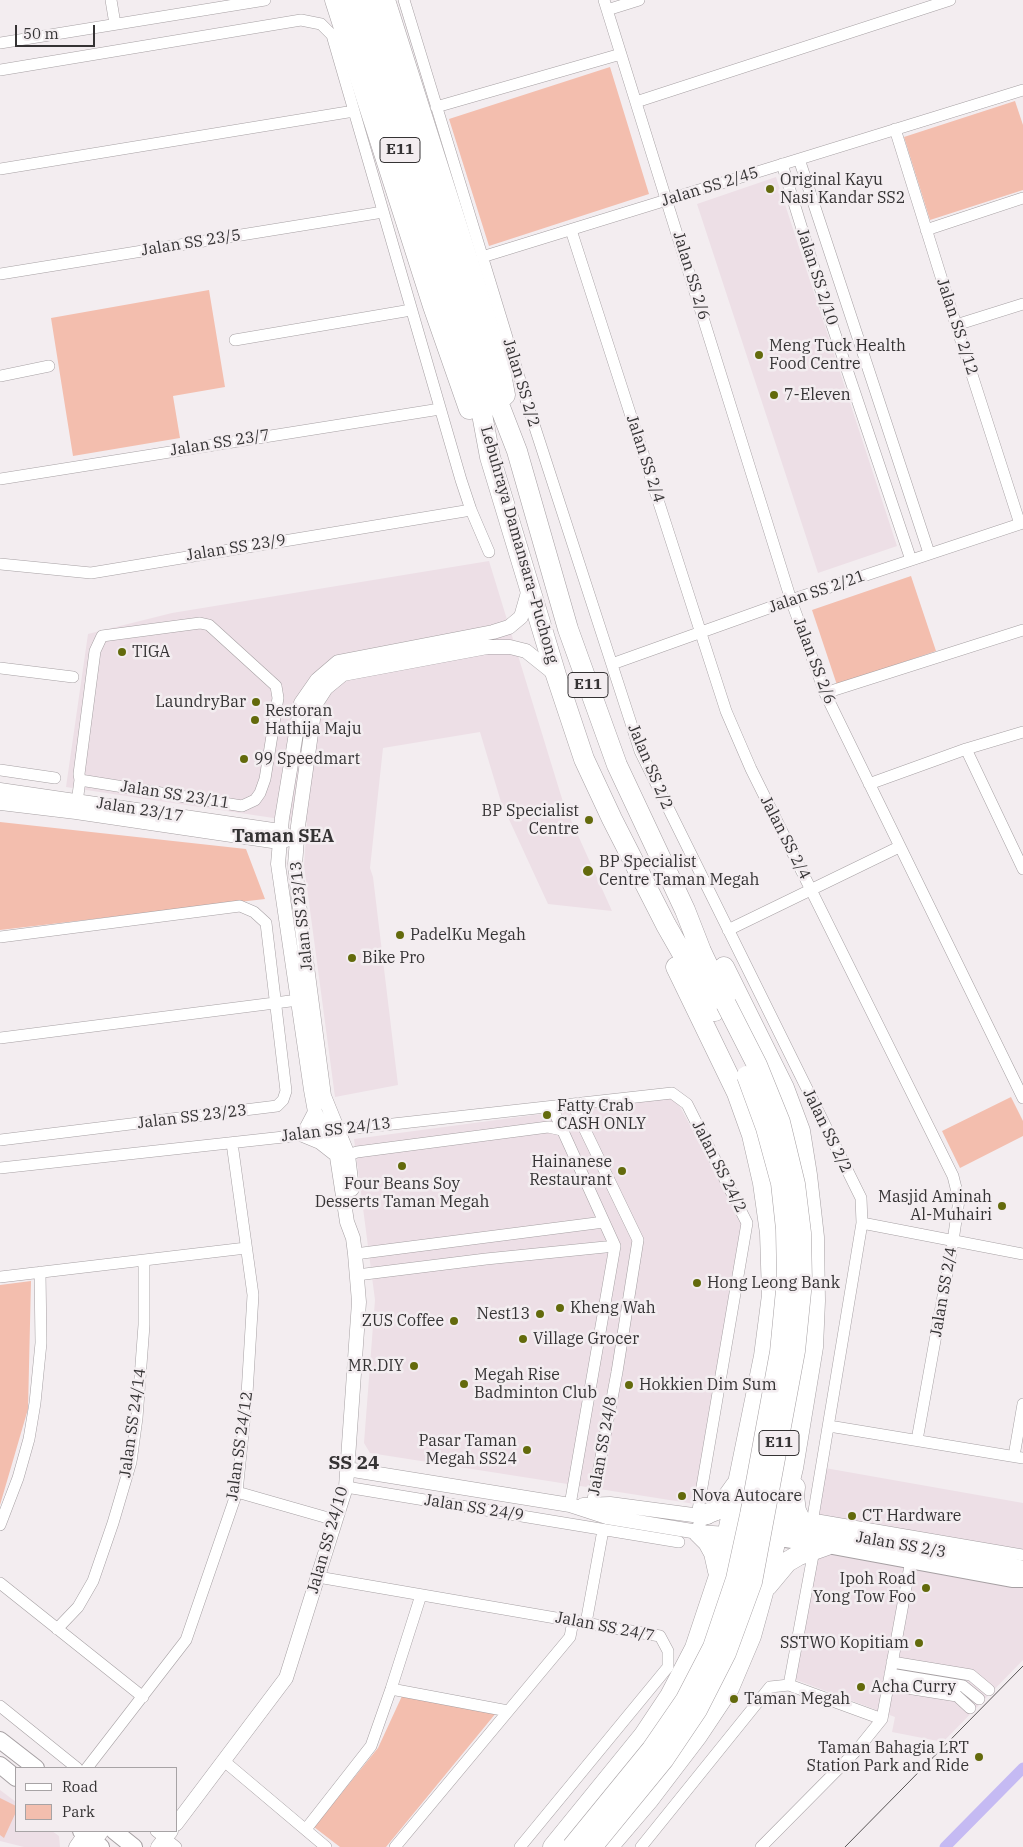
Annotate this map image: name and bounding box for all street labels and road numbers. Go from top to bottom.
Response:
road number: E11 [380,138,420,162]
street label: Jalan SS 2/45 [659,163,761,211]
street label: Jalan SS 23/5 [140,226,242,260]
street label: Jalan SS 2/10 [792,226,842,328]
street label: Jalan SS 2/6 [669,230,713,322]
street label: Jalan SS 2/12 [932,276,982,378]
street label: Jalan SS 2/2 [499,337,543,429]
street label: Jalan SS 2/4 [622,413,668,505]
street label: Lebuhraya Damansara–Puchong [476,424,562,666]
street label: Jalan SS 23/7 [169,426,271,460]
street label: Jalan SS 23/9 [185,531,287,565]
street label: Jalan SS 2/21 [766,567,868,617]
street label: Jalan SS 2/6 [789,615,839,707]
road number: E11 [568,672,608,698]
street label: Jalan SS 2/2 [623,721,677,813]
street label: Jalan SS 23/11 [119,777,231,813]
street label: Jalan SS 2/4 [756,793,814,883]
street label: Jalan 23/17 [95,794,185,826]
street label: Jalan SS 23/13 [287,860,317,972]
street label: Jalan SS 2/2 [798,1086,856,1176]
street label: Jalan SS 23/23 [136,1101,248,1133]
street label: Jalan SS 24/13 [280,1114,392,1146]
street label: Jalan SS 24/2 [688,1118,750,1216]
street label: Jalan SS 2/4 [927,1246,961,1338]
street label: Jalan SS 24/14 [116,1367,150,1479]
street label: Jalan SS 24/12 [223,1390,257,1502]
street label: Jalan SS 24/8 [585,1395,621,1497]
road number: E11 [759,1430,799,1456]
street label: Jalan SS 24/10 [304,1484,352,1596]
street label: Jalan SS 24/9 [423,1491,525,1525]
street label: Jalan SS 2/3 [855,1528,947,1562]
street label: Jalan SS 24/7 [554,1608,656,1646]

